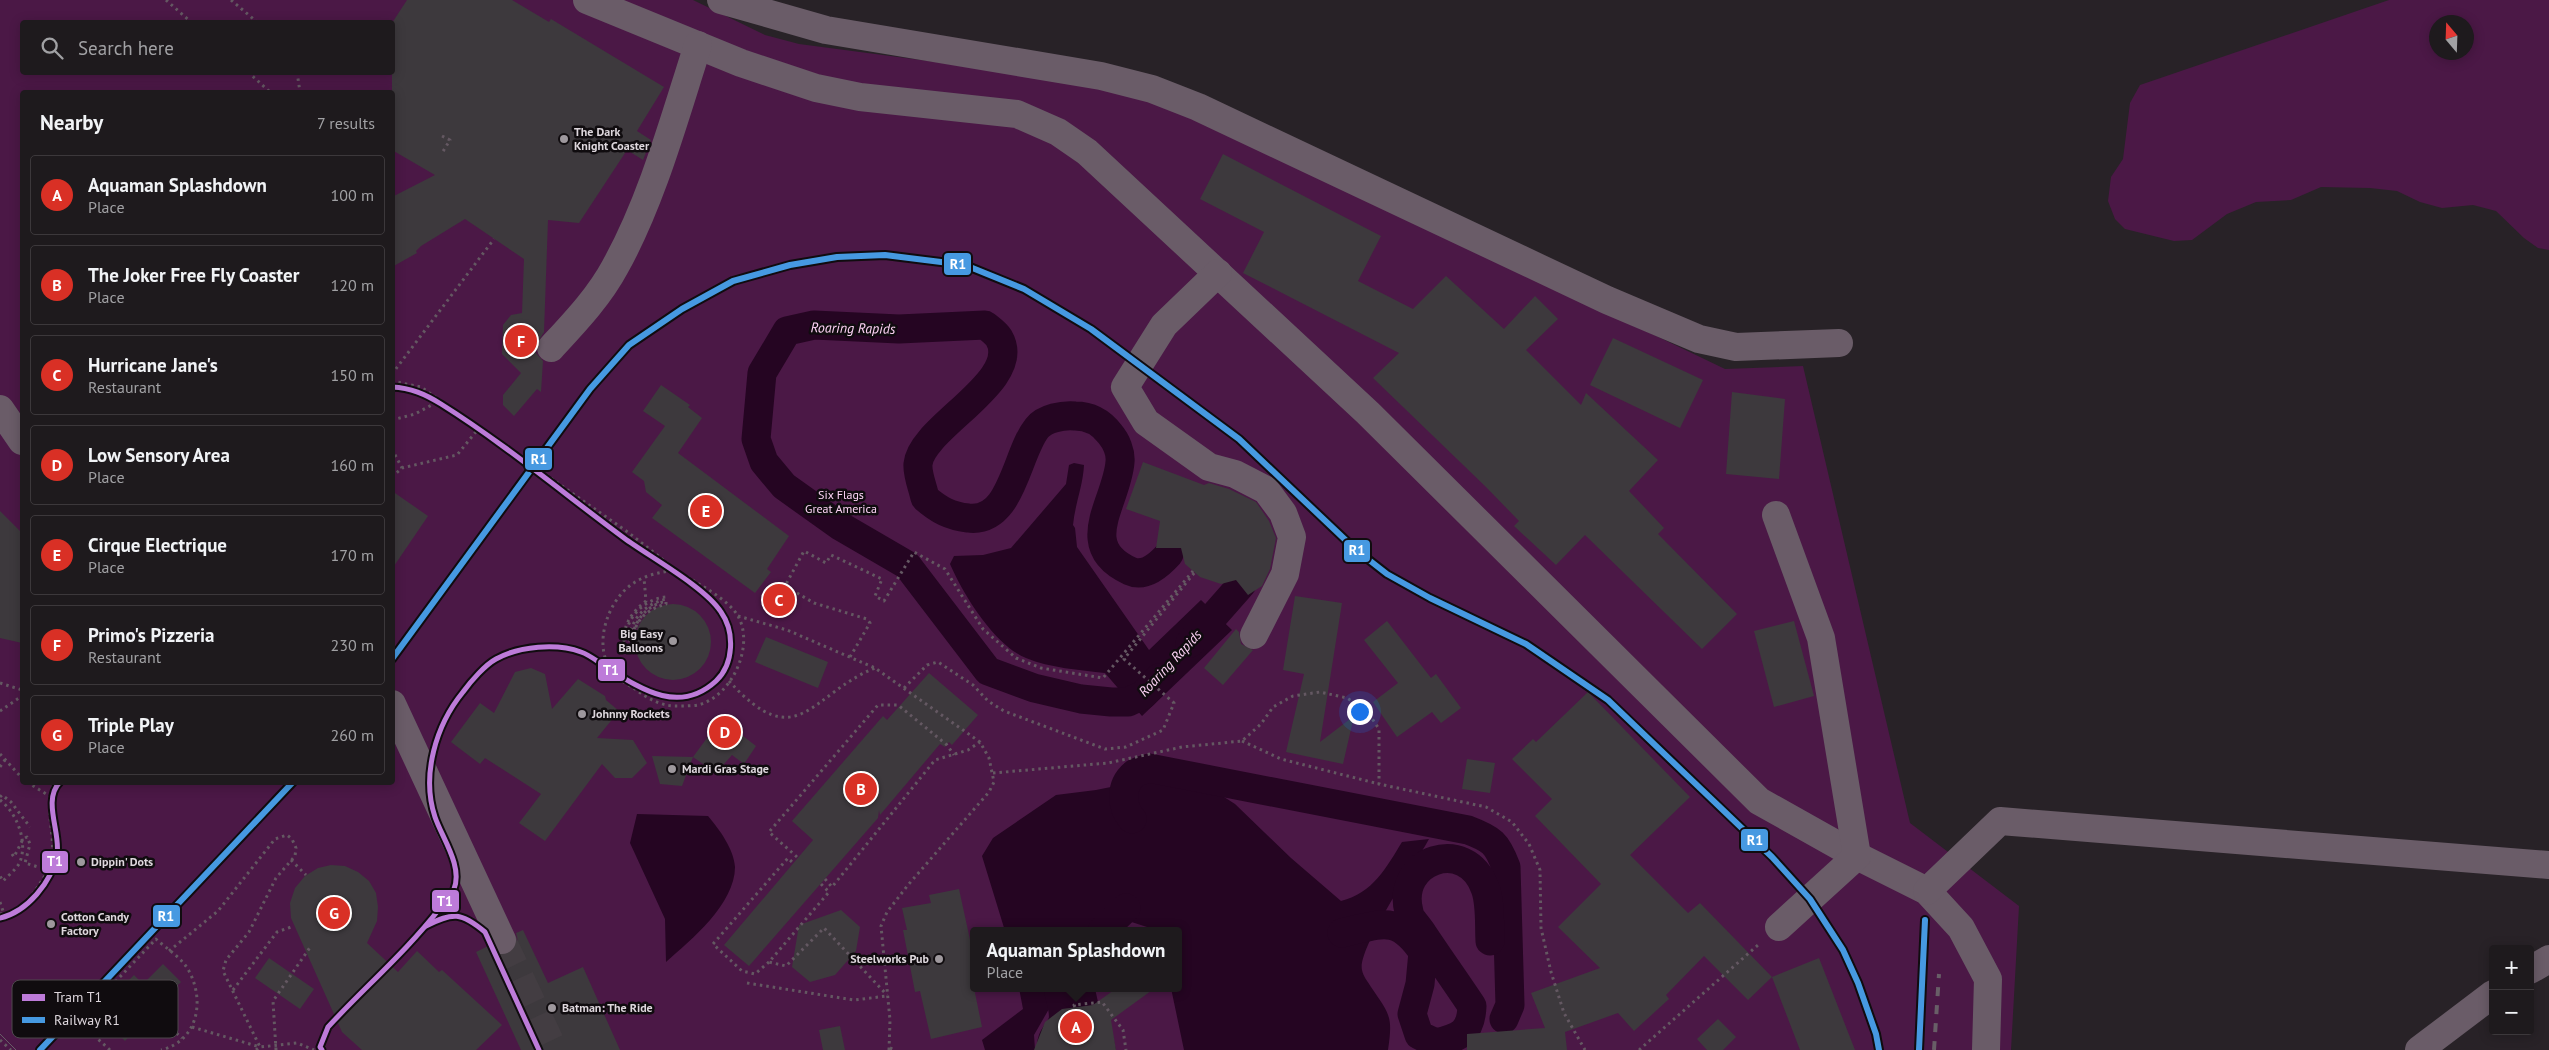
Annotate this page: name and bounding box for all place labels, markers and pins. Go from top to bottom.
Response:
place label: The Dark Knight Coaster [574,124,650,153]
marker: The Dark Knight Coaster [558,133,570,145]
pin: F [505,322,537,360]
pin: E [690,492,722,530]
pin: C [763,581,795,619]
place label: Big Easy Balloons [618,626,663,655]
marker: Big Easy Balloons [667,635,679,647]
place label: Johnny Rockets [591,706,670,721]
marker: Johnny Rockets [576,708,588,720]
pin: D [709,713,741,751]
place label: Mardi Gras Stage [682,761,769,776]
marker: Mardi Gras Stage [666,763,678,775]
pin: B [845,770,877,808]
place label: Dippin' Dots [91,854,153,869]
marker: Dippin' Dots [75,856,87,868]
pin: G [318,894,350,932]
place label: Cotton Candy Factory [61,909,129,938]
marker: Cotton Candy Factory [45,918,57,930]
place label: Steelworks Pub [850,951,930,966]
marker: Steelworks Pub [933,953,945,965]
place label: Batman: The Ride [562,1000,653,1015]
marker: Batman: The Ride [546,1002,558,1014]
pin: A [1060,1008,1092,1046]

